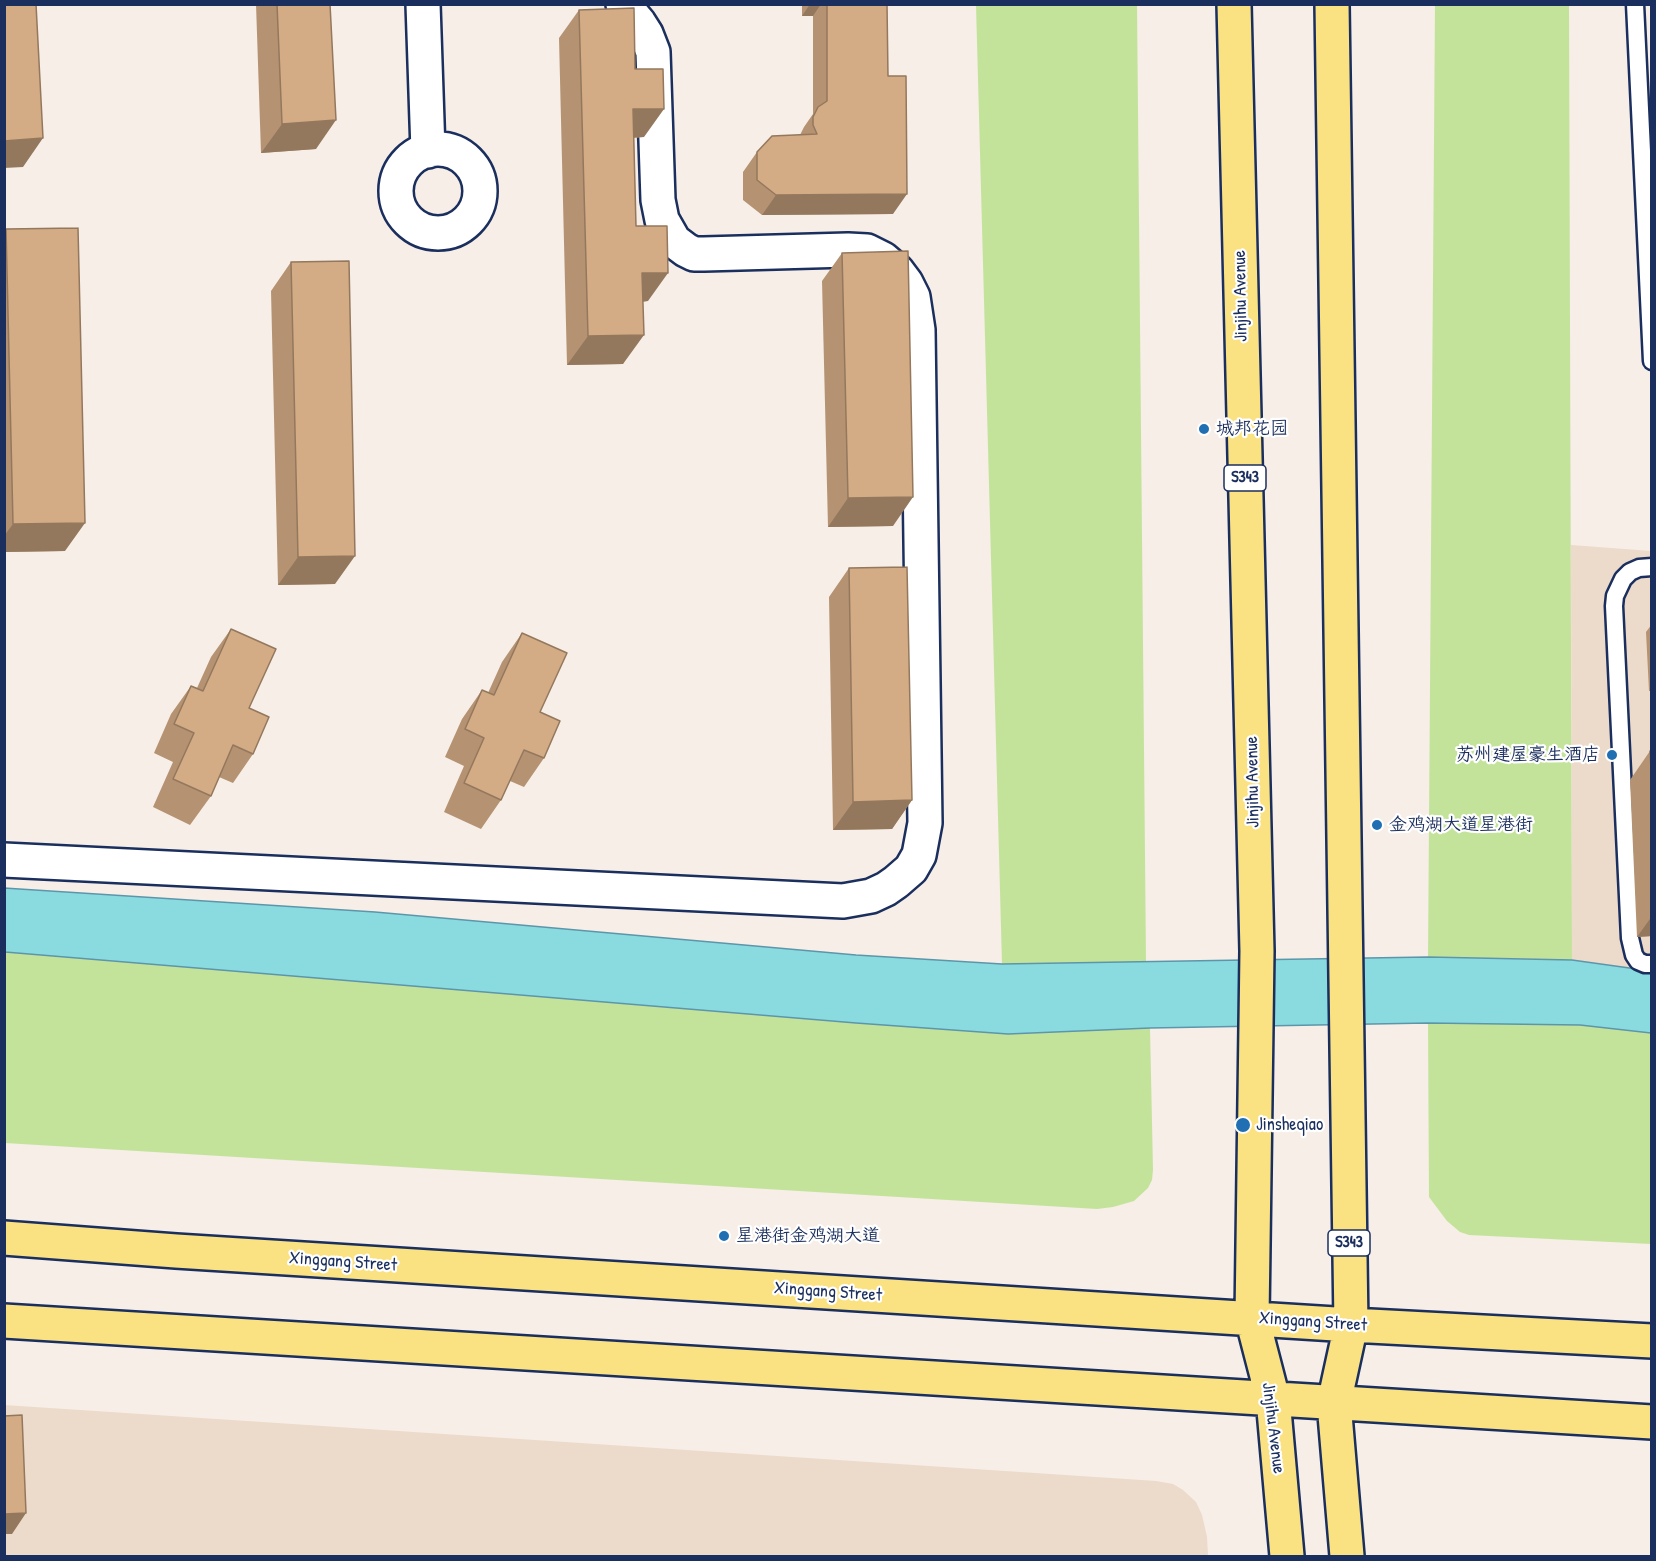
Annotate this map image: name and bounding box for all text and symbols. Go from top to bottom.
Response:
street label: Jinjihu Avenue [1229,250,1253,342]
place label: 城邦花园 [1216,418,1288,440]
marker: 城邦花园 [1197,422,1211,436]
road number: S343 [1224,465,1266,491]
street label: Jinjihu Avenue [1241,736,1265,828]
place label: 苏州建屋豪生酒店 [1456,744,1600,766]
marker: 苏州建屋豪生酒店 [1605,748,1619,762]
place label: 金鸡湖大道星港街 [1389,814,1533,836]
marker: 金鸡湖大道星港街 [1370,818,1384,832]
place label: Jinsheqiao [1256,1114,1323,1136]
marker: Jinsheqiao [1234,1116,1252,1134]
place label: 星港街金鸡湖大道 [736,1225,880,1247]
marker: 星港街金鸡湖大道 [717,1229,731,1243]
road number: S343 [1328,1230,1370,1256]
street label: Xinggang Street [288,1247,398,1277]
street label: Xinggang Street [773,1277,883,1307]
street label: Xinggang Street [1258,1307,1368,1337]
street label: Jinjihu Avenue [1257,1381,1289,1475]

